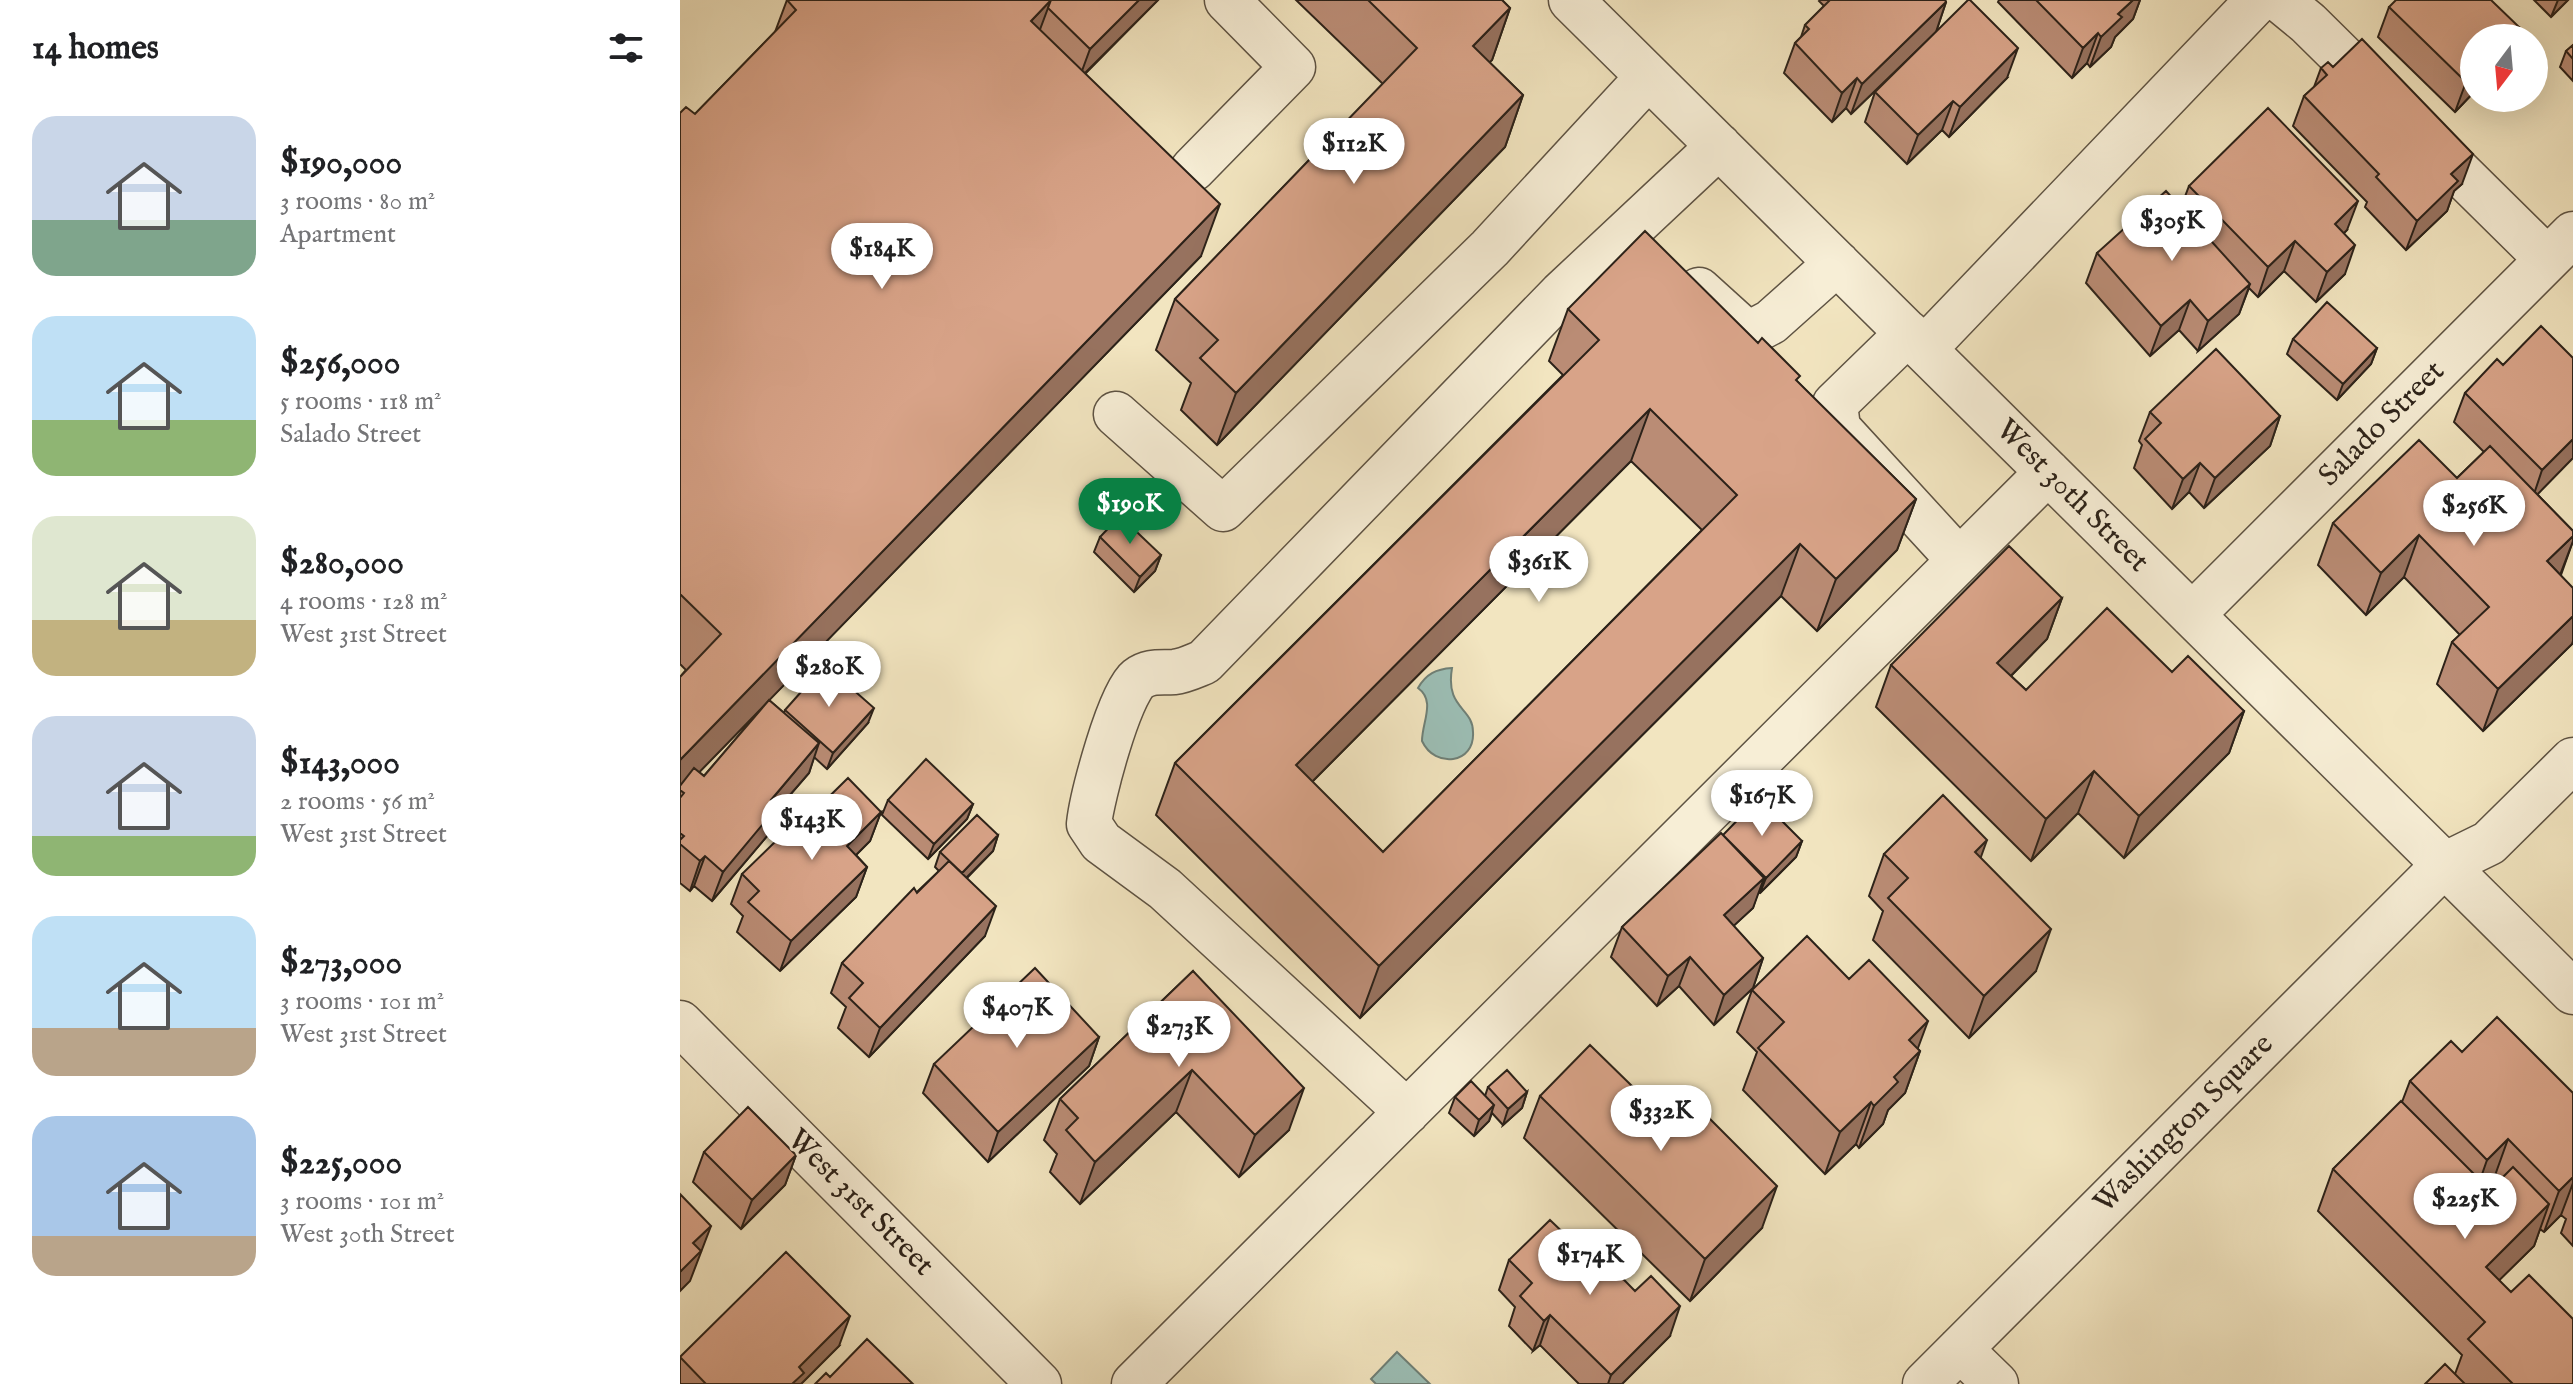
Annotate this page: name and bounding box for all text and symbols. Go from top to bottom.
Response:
north arrow [2460,24,2548,112]
map controls [2460,24,2548,112]
icon: filters [604,26,648,70]
text: 14 homes [32,27,159,70]
pin: $112K [1298,118,1410,186]
text: $112K [1322,127,1386,160]
text: $190,000 [280,142,402,185]
icon: home [96,148,192,244]
text: 3 rooms · 80 m² [280,185,435,218]
pin: $305K [2116,195,2228,263]
text: $305K [2139,204,2205,237]
text: Apartment [280,218,396,251]
pin: $184K [826,223,938,291]
text: $184K [849,232,915,265]
text: $256,000 [280,342,400,385]
icon: home [96,348,192,444]
street label: Salado Street [2311,353,2453,495]
text: 5 rooms · 118 m² [280,385,442,418]
street label: West 30th Street [1987,411,2157,581]
text: Salado Street [280,418,421,451]
pin: $190K [1074,478,1186,546]
pin: $256K [2418,480,2530,548]
text: $190K [1096,487,1164,520]
text: $256K [2441,489,2507,522]
pin: $361K [1483,536,1595,604]
text: $280,000 [280,542,404,585]
text: $361K [1507,545,1571,578]
icon: home [96,548,192,644]
text: 4 rooms · 128 m² [280,585,447,618]
text: West 31st Street [280,618,447,651]
pin: $280K [773,641,885,709]
text: $280K [795,650,863,683]
text: $143,000 [280,742,400,785]
icon: home [96,748,192,844]
pin: $167K [1706,770,1818,838]
text: $167K [1729,779,1795,812]
text: 2 rooms · 56 m² [280,785,435,818]
pin: $143K [756,794,868,862]
text: $143K [779,803,845,836]
text: West 31st Street [280,818,447,851]
text: $273,000 [280,942,402,985]
icon: home [96,948,192,1044]
pin: $407K [961,982,1073,1050]
text: 3 rooms · 101 m² [280,985,444,1018]
text: $407K [982,991,1052,1024]
pin: $273K [1123,1001,1235,1069]
text: $273K [1146,1010,1212,1043]
text: West 31st Street [280,1018,447,1051]
street label: Washington Square [2086,1026,2282,1222]
pin: $332K [1605,1085,1717,1153]
text: $332K [1629,1094,1693,1127]
street label: West 31st Street [778,1121,942,1285]
text: $225,000 [280,1142,402,1185]
icon: home [96,1148,192,1244]
pin: $225K [2409,1173,2521,1241]
text: $225K [2432,1182,2498,1215]
text: 3 rooms · 101 m² [280,1185,444,1218]
text: West 30th Street [280,1218,455,1251]
pin: $174K [1534,1229,1646,1297]
text: $174K [1556,1238,1624,1271]

